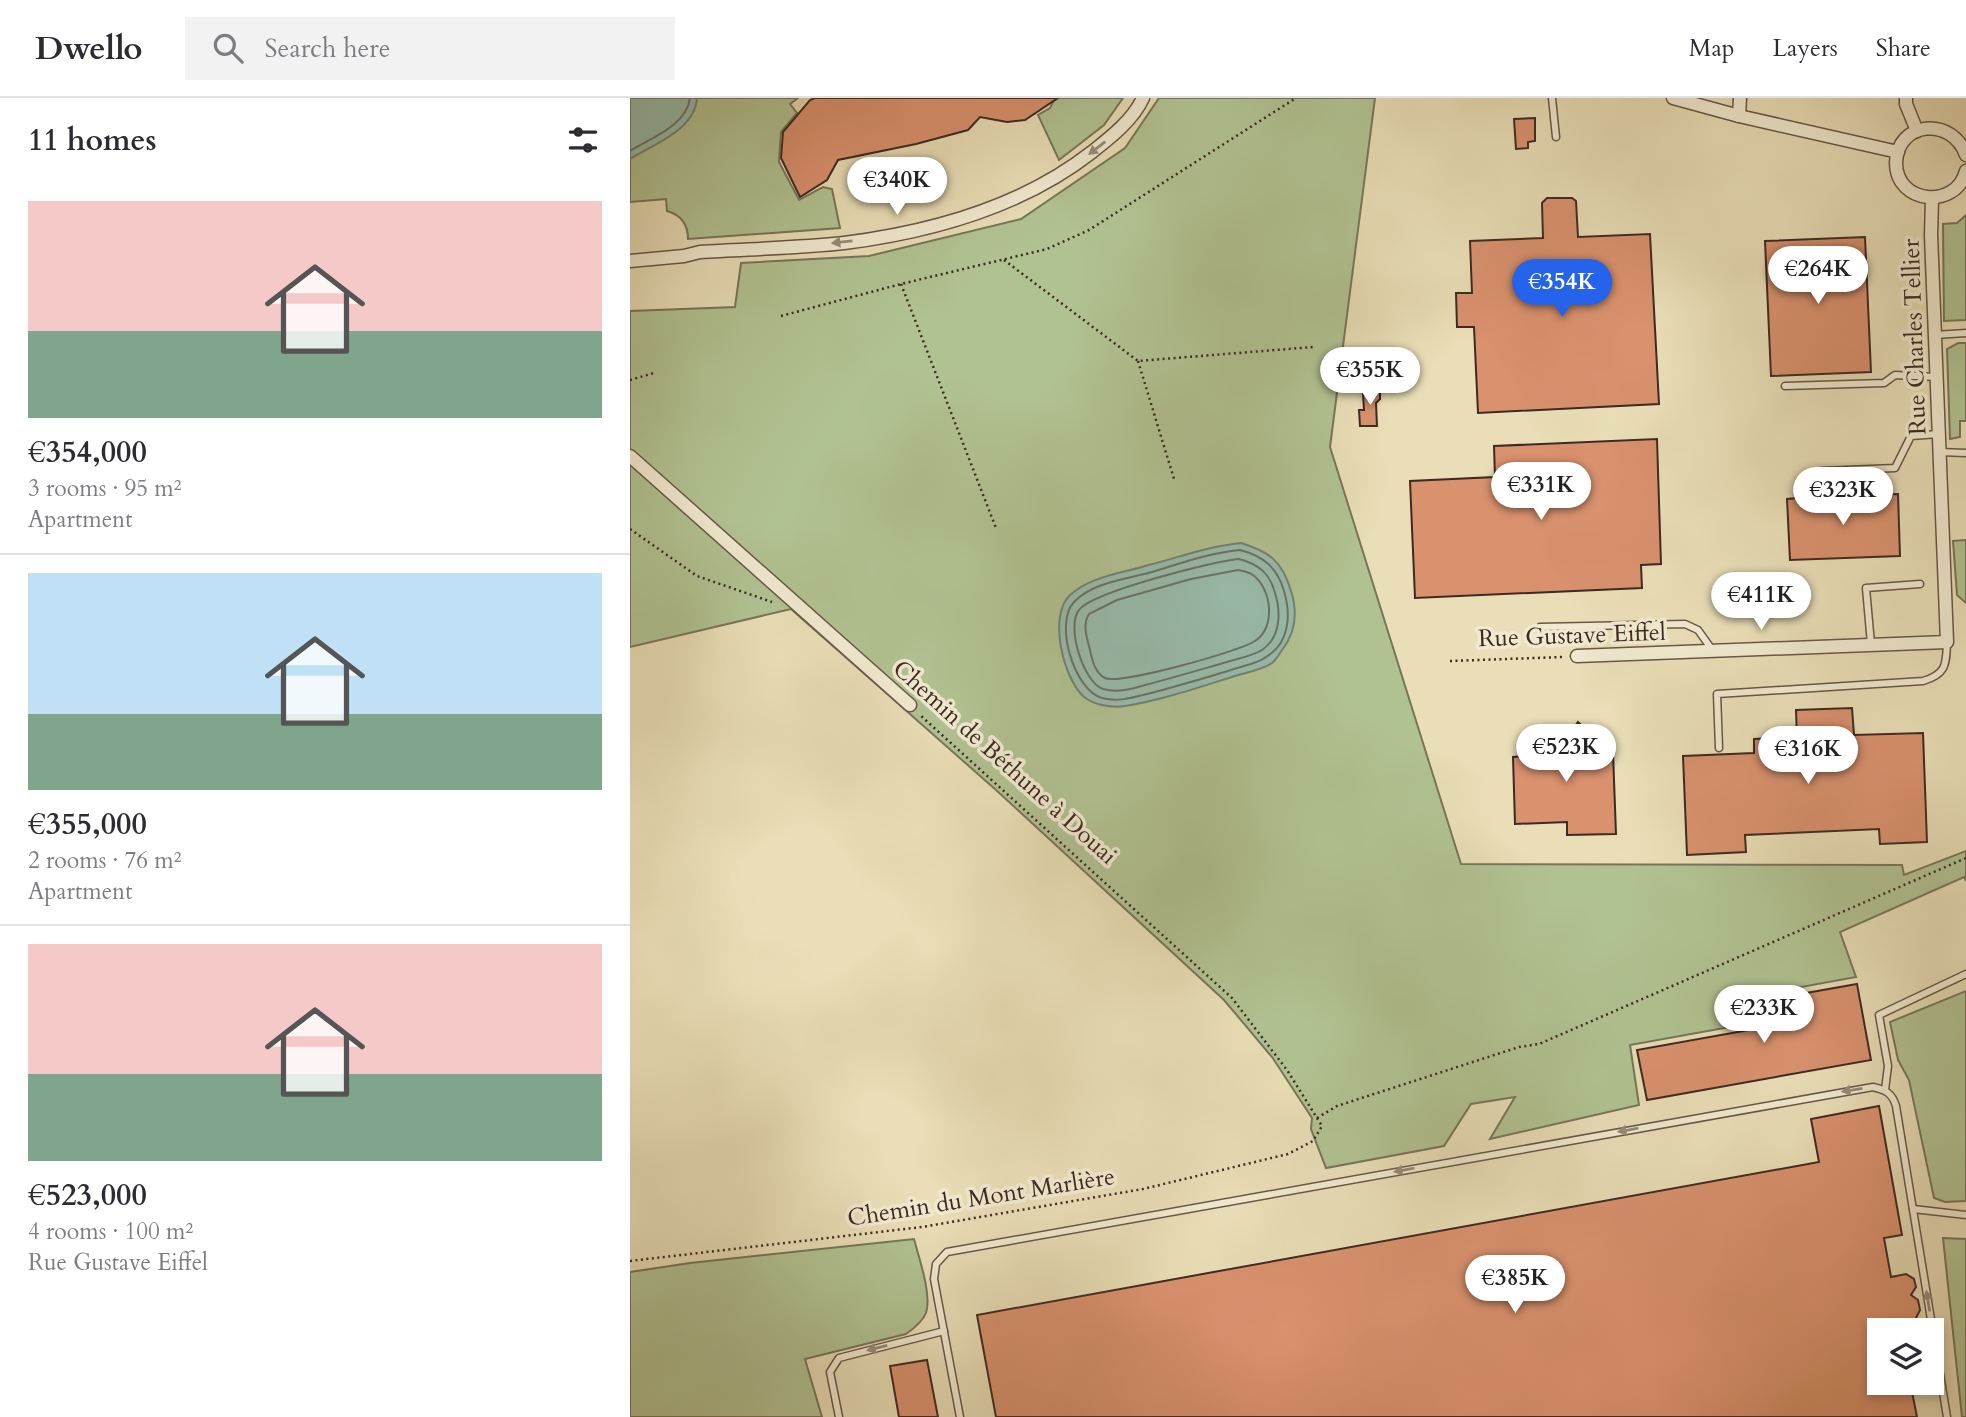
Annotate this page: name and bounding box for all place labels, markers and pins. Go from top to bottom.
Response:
pin: €340K [848,158,946,217]
pin: €264K [1769,246,1867,306]
pin: €354K [1513,260,1611,319]
pin: €355K [1321,348,1419,407]
pin: €331K [1492,462,1590,522]
pin: €323K [1794,468,1892,527]
pin: €411K [1712,573,1810,632]
pin: €523K [1517,724,1615,784]
pin: €316K [1759,726,1857,786]
pin: €233K [1715,986,1813,1045]
pin: €385K [1466,1256,1564,1315]

